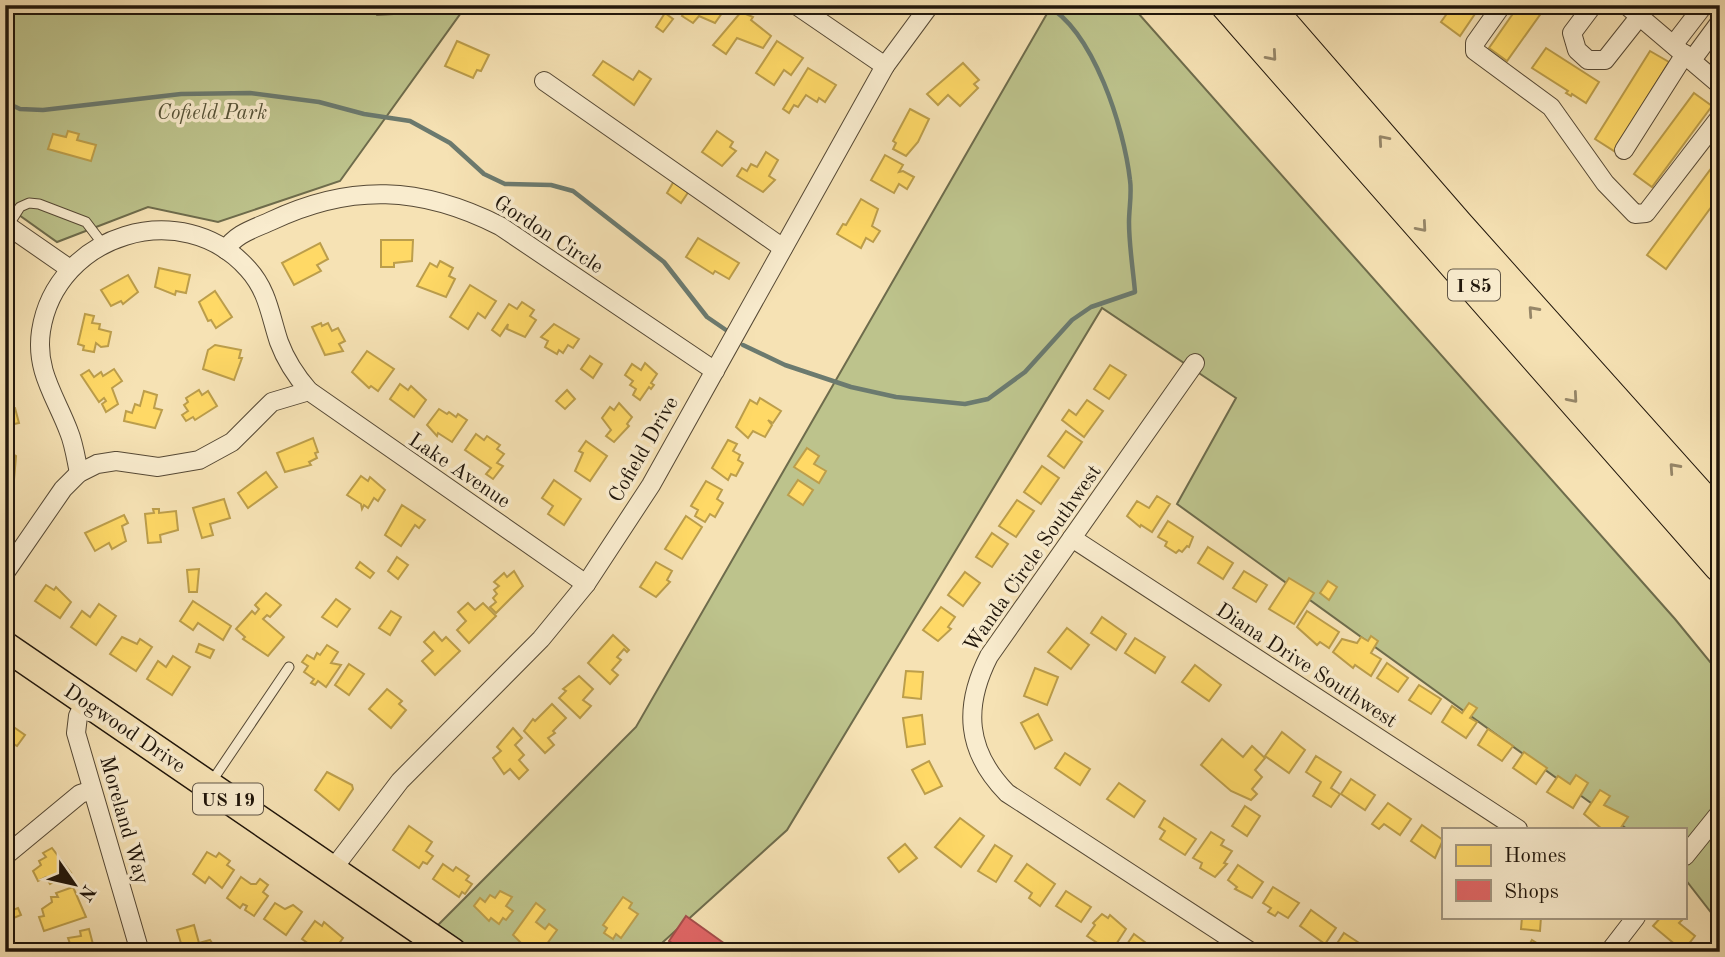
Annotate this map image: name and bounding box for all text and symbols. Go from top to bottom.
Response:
one-way arrow [1264,48,1276,61]
park label: Cofield Park [157,103,267,124]
one-way arrow [1379,135,1391,148]
street label: Gordon Circle [490,192,607,278]
one-way arrow [1414,219,1426,232]
road number: I 85 [1448,270,1500,300]
one-way arrow [1529,306,1542,319]
one-way arrow [1565,389,1577,402]
street label: Cofield Drive [606,393,683,506]
street label: Lake Avenue [405,430,514,513]
street label: Wanda Circle Southwest [961,461,1106,656]
one-way arrow [1670,463,1682,476]
street label: Diana Drive Southwest [1212,600,1400,733]
street label: Dogwood Drive [60,681,189,778]
street label: Moreland Way [95,754,152,887]
road number: US 19 [193,784,263,814]
legend [1442,828,1686,918]
text: Homes [1504,846,1566,867]
north arrow [38,848,108,918]
text: N [74,881,98,904]
text: Shops [1504,882,1559,903]

